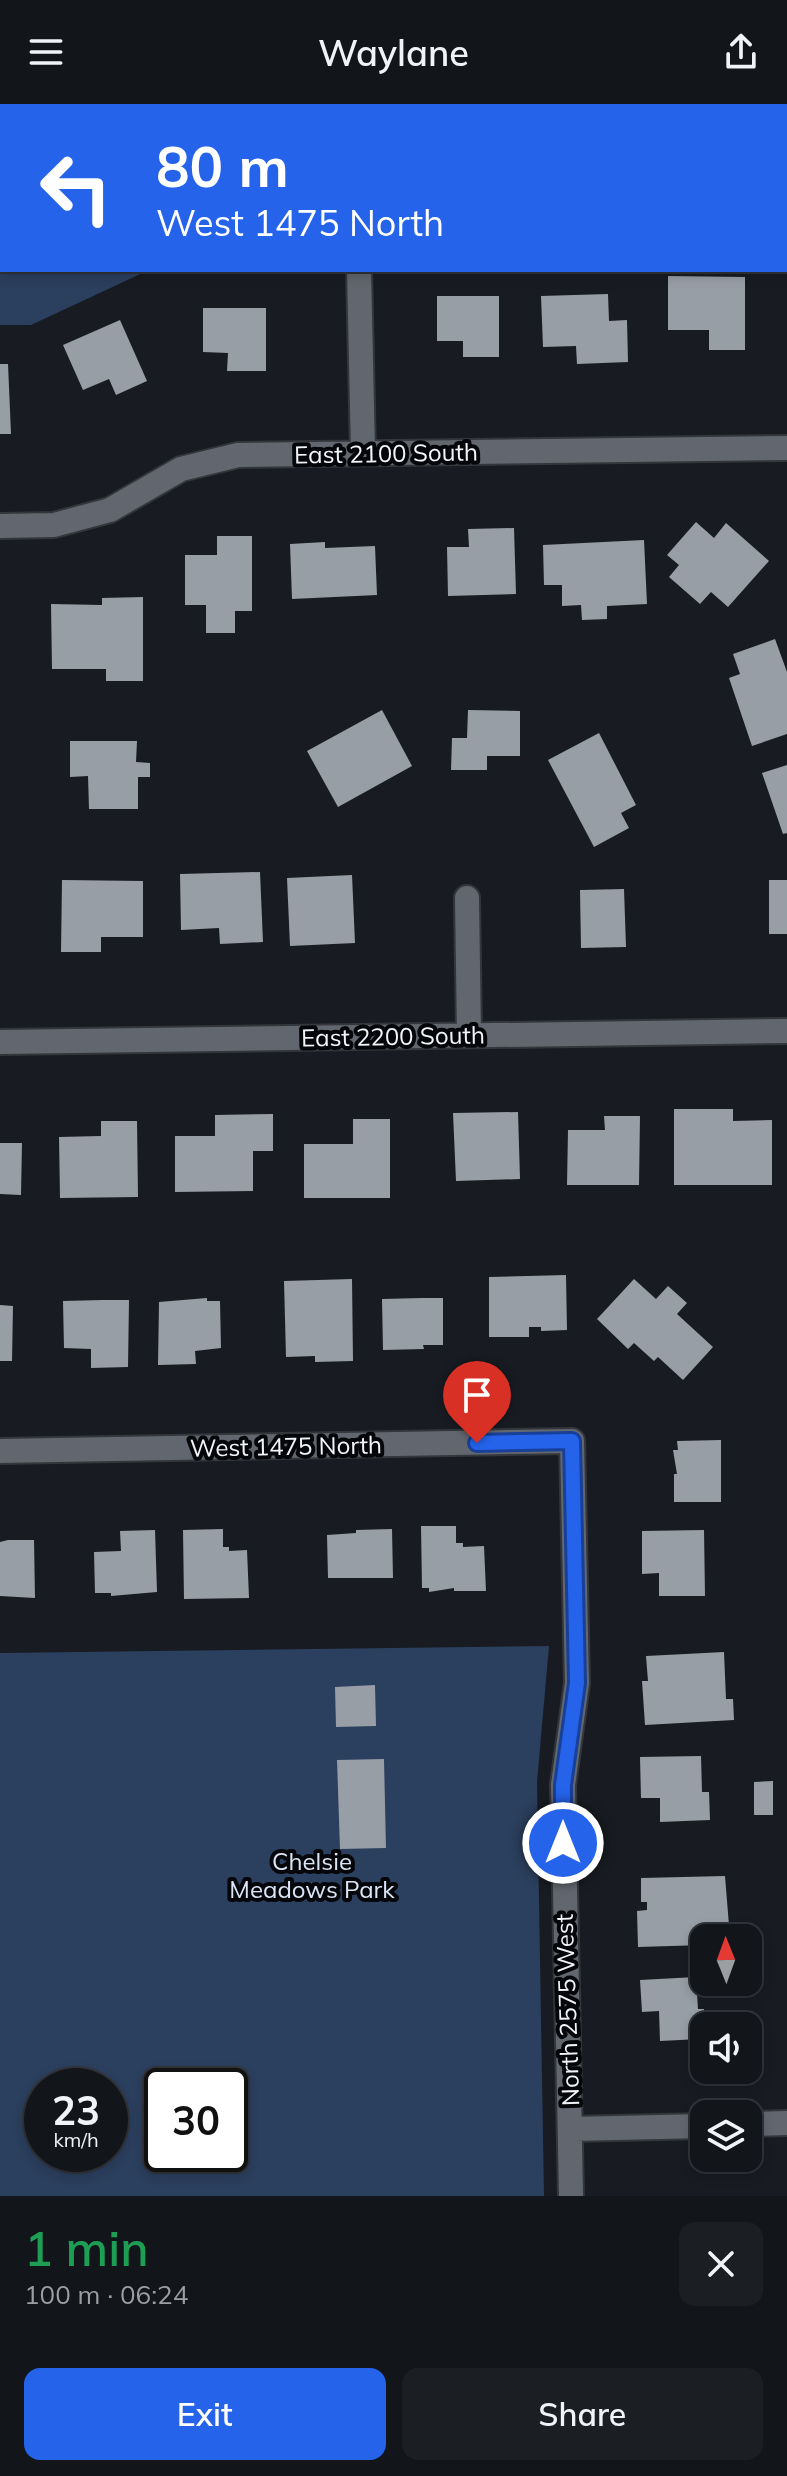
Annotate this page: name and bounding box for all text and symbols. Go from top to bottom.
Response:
icon: menu [24,30,68,74]
text: Waylane [318,30,469,75]
icon: share [719,30,763,74]
text: 80 m [156,131,289,201]
icon: left [24,136,128,240]
text: West 1475 North [156,200,444,245]
street label: East 2100 South [294,436,478,470]
street label: East 2200 South [301,1019,485,1053]
pin [443,1361,511,1443]
icon: arrive [455,1373,499,1417]
street label: West 1475 North [190,1429,382,1463]
position arrow [521,1801,605,1885]
park label: Chelsie Meadows Park [229,1846,395,1904]
street label: North 2575 West [549,1913,585,2107]
north arrow [690,1924,762,1996]
map controls [690,1924,762,2172]
button: sound [690,2012,762,2084]
speed limit sign: 30 [144,2068,248,2172]
text: 23 [52,2085,100,2135]
button: layers [690,2100,762,2172]
text: km/h [53,2127,99,2152]
text: 1 min [24,2218,149,2278]
button: close [679,2222,763,2306]
text: 100 m · 06:24 [24,2278,188,2311]
button: Exit [24,2368,386,2460]
button: Share [402,2368,763,2460]

